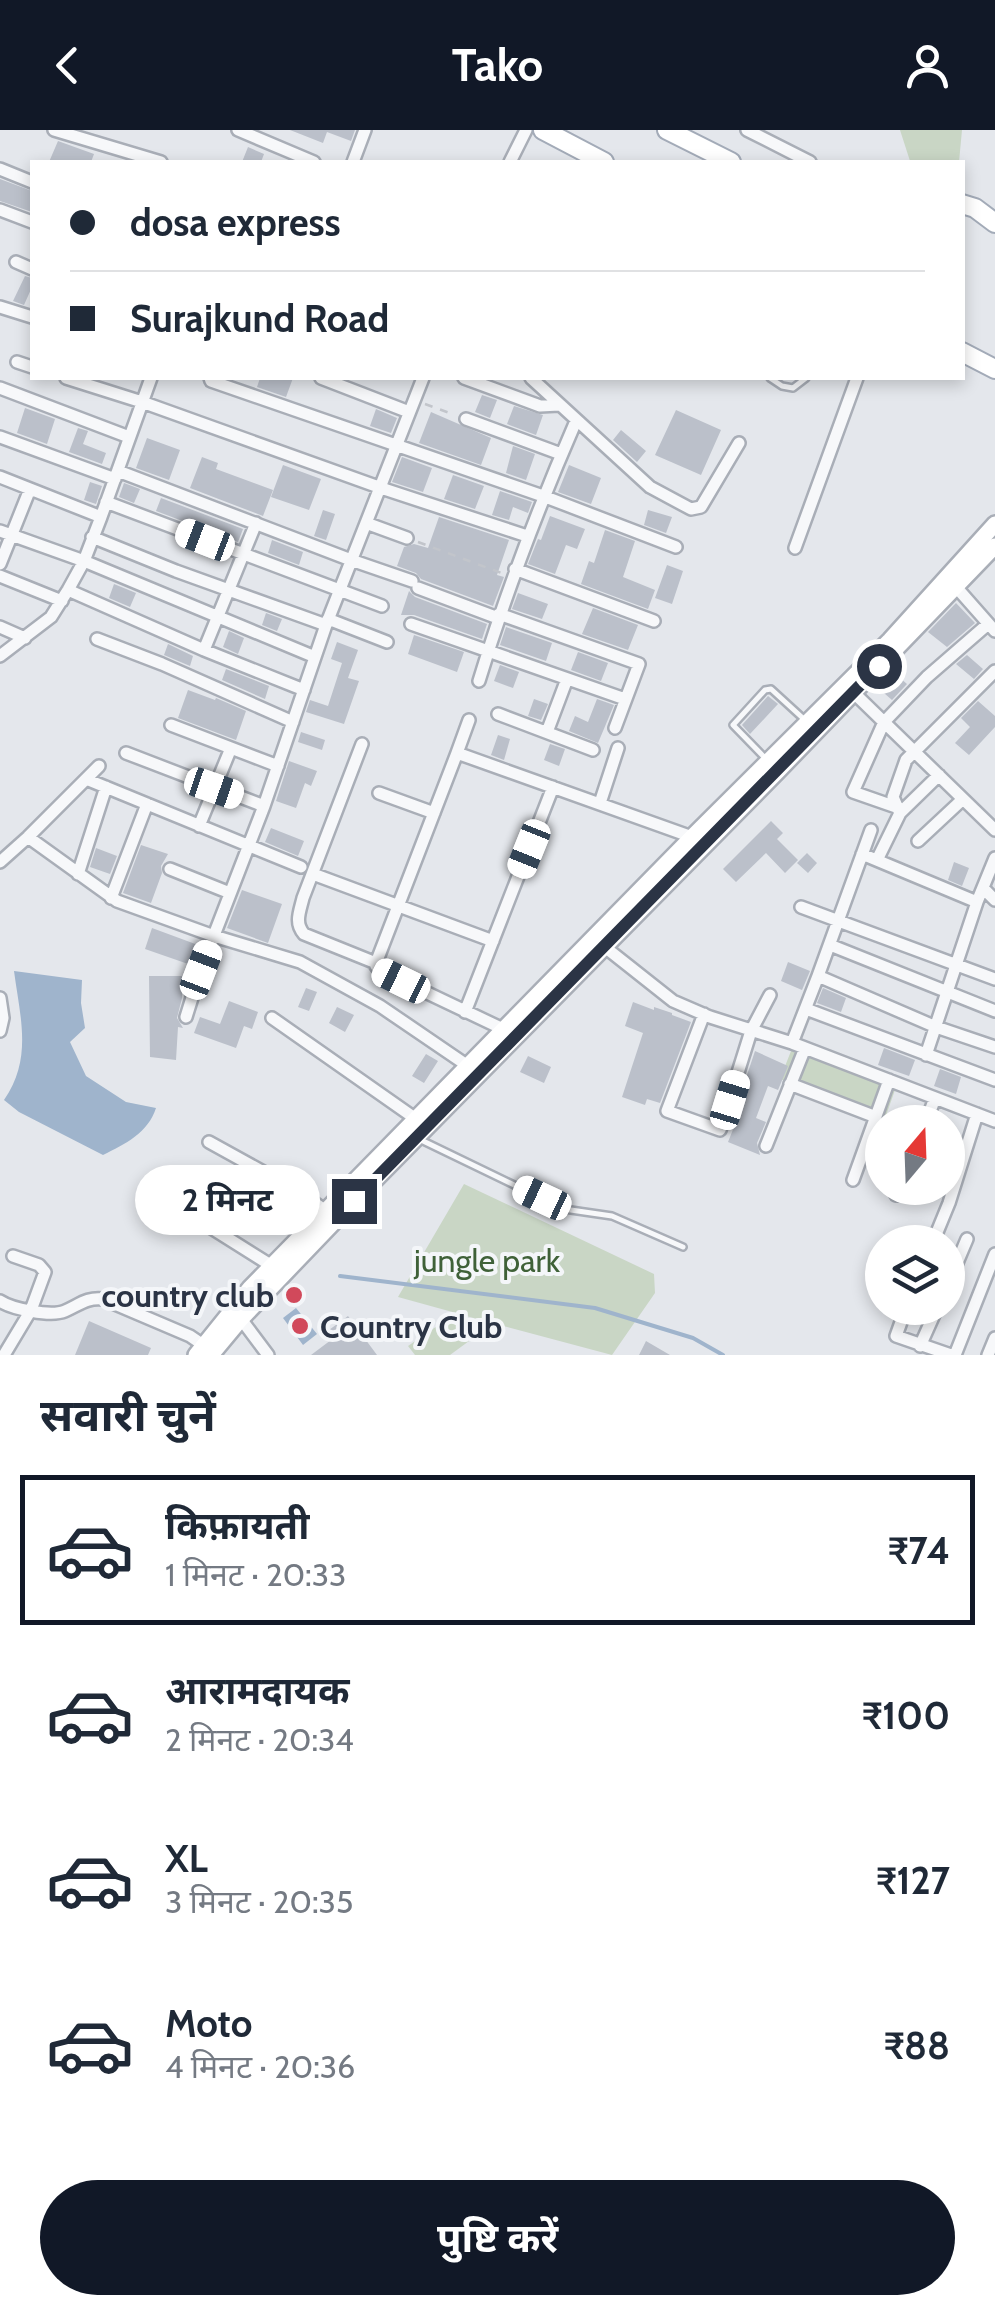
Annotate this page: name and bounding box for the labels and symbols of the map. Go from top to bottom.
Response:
car [172,515,238,565]
route start [857,644,902,689]
car [181,764,247,812]
car [504,816,554,882]
car [176,937,226,1003]
car [367,954,435,1008]
car [707,1067,753,1133]
north arrow [865,1105,965,1205]
callout: 2 मिनट [134,1166,319,1236]
car [508,1172,576,1224]
route end [332,1179,377,1224]
park label: jungle park [413,1241,561,1280]
place label: country club [101,1276,274,1315]
marker: country club [283,1284,305,1306]
place label: Country Club [320,1307,502,1346]
marker: Country Club [289,1315,311,1337]

